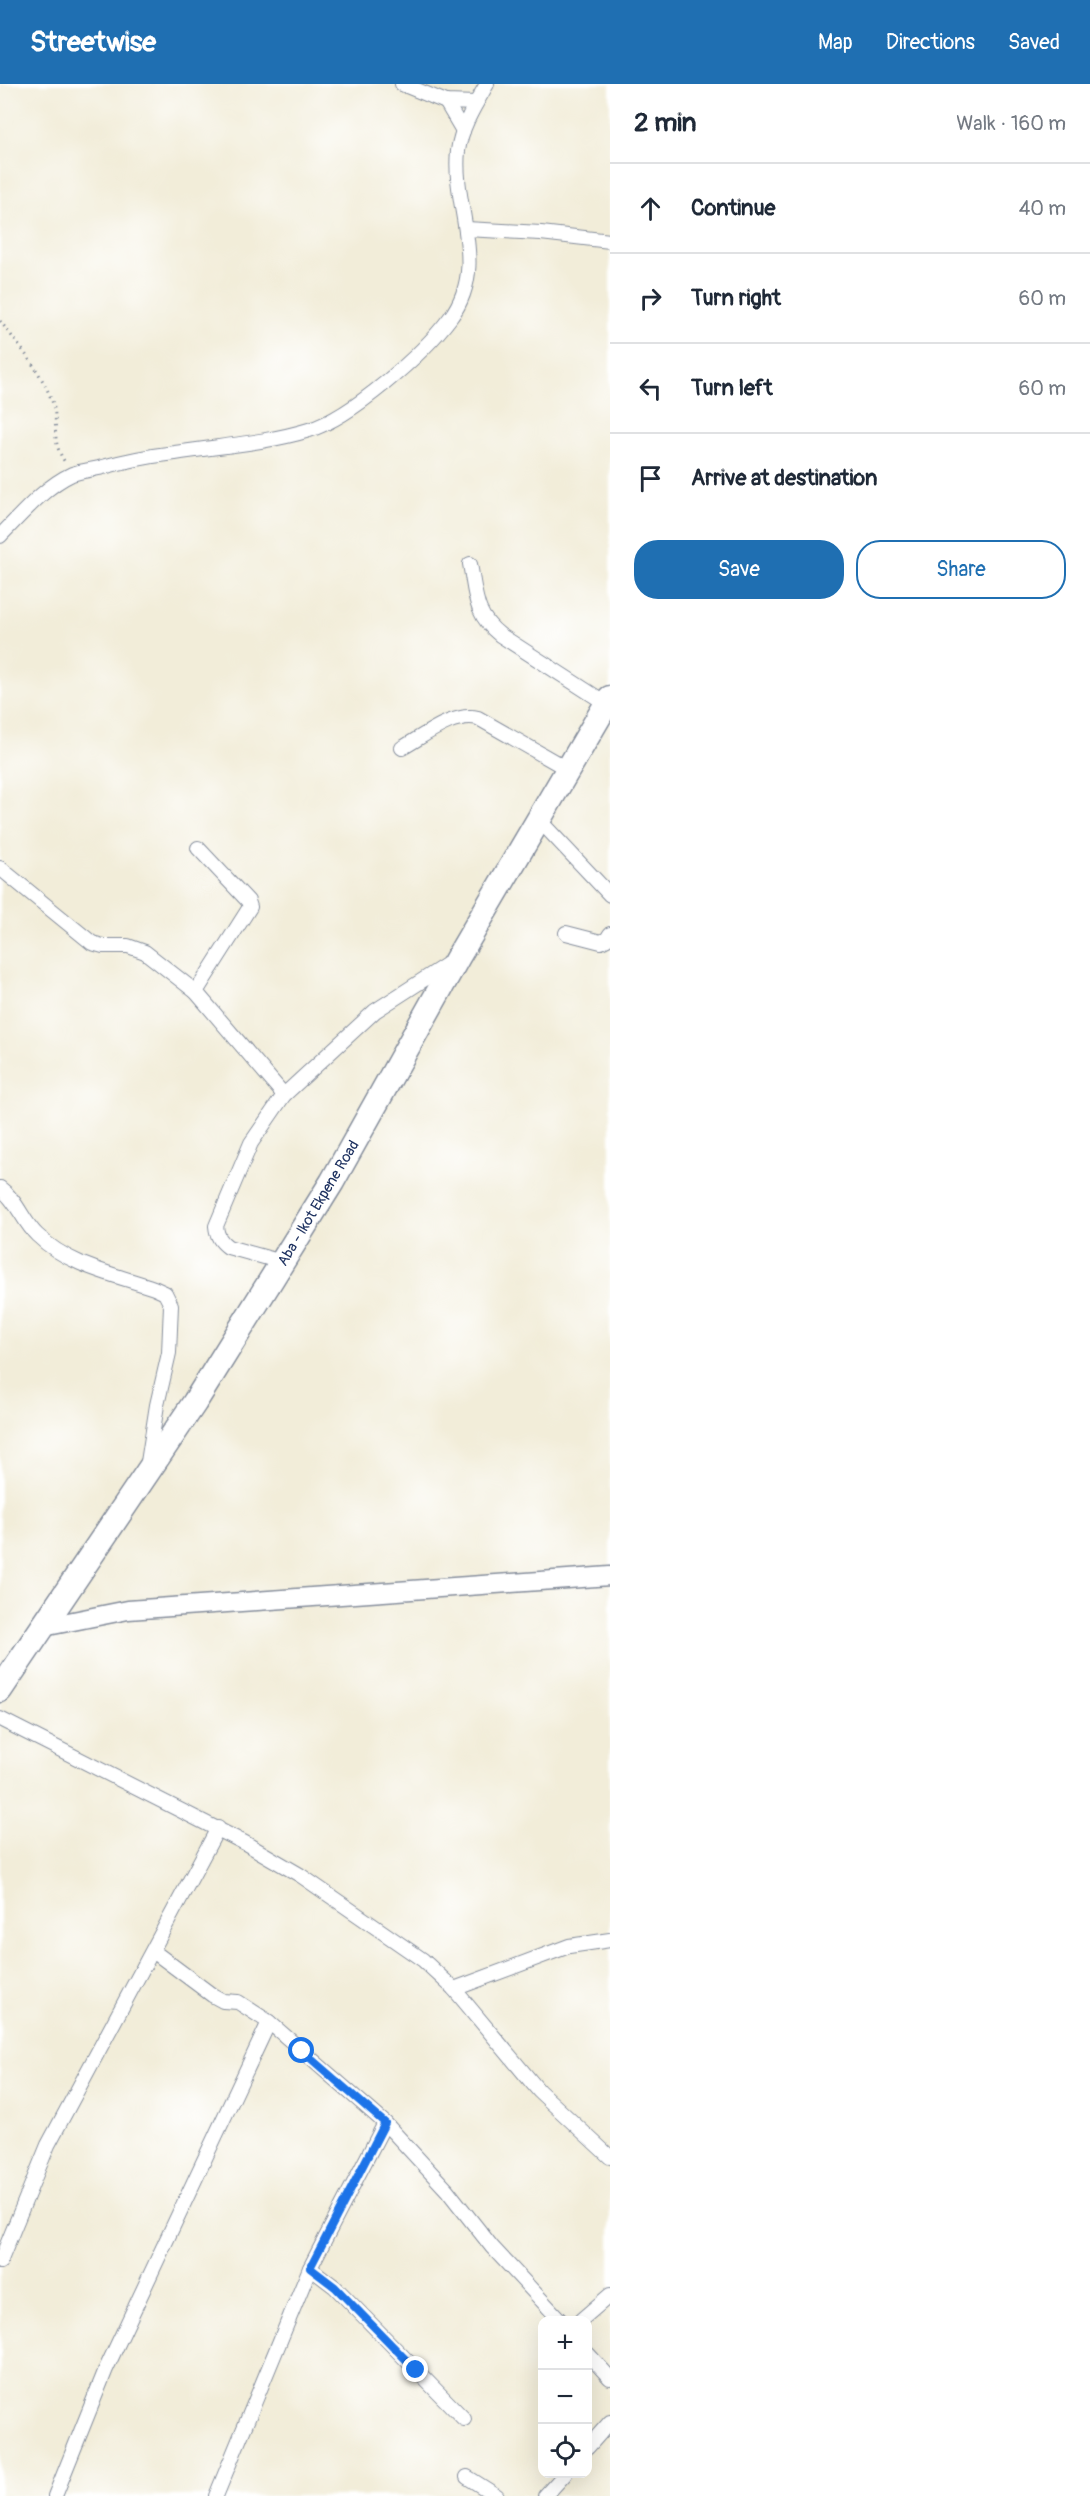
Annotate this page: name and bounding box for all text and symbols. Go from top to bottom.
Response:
text: Streetwise [30,25,156,60]
text: Map [818,29,853,56]
text: Directions [886,29,975,56]
text: Saved [1008,29,1060,56]
text: 2 min [634,107,696,139]
text: Walk · 160 m [956,111,1066,136]
icon: ahead [634,192,667,225]
text: Continue [691,194,775,222]
text: 40 m [1019,196,1066,221]
icon: right [634,282,667,315]
text: Turn right [691,284,781,312]
text: 60 m [1019,286,1066,311]
icon: left [634,372,667,405]
text: Turn left [691,374,773,402]
text: 60 m [1019,376,1066,401]
icon: arrive [634,462,667,495]
text: Arrive at destination [691,464,877,492]
button: Save [634,540,844,599]
button: Share [856,540,1066,599]
street label: Aba - Ikot Ekpene Road [273,1137,363,1270]
route start [288,2037,314,2063]
map controls [538,2316,592,2478]
button: + [538,2316,592,2370]
route end [402,2356,428,2382]
button: − [538,2370,592,2424]
button: locate [538,2424,592,2478]

